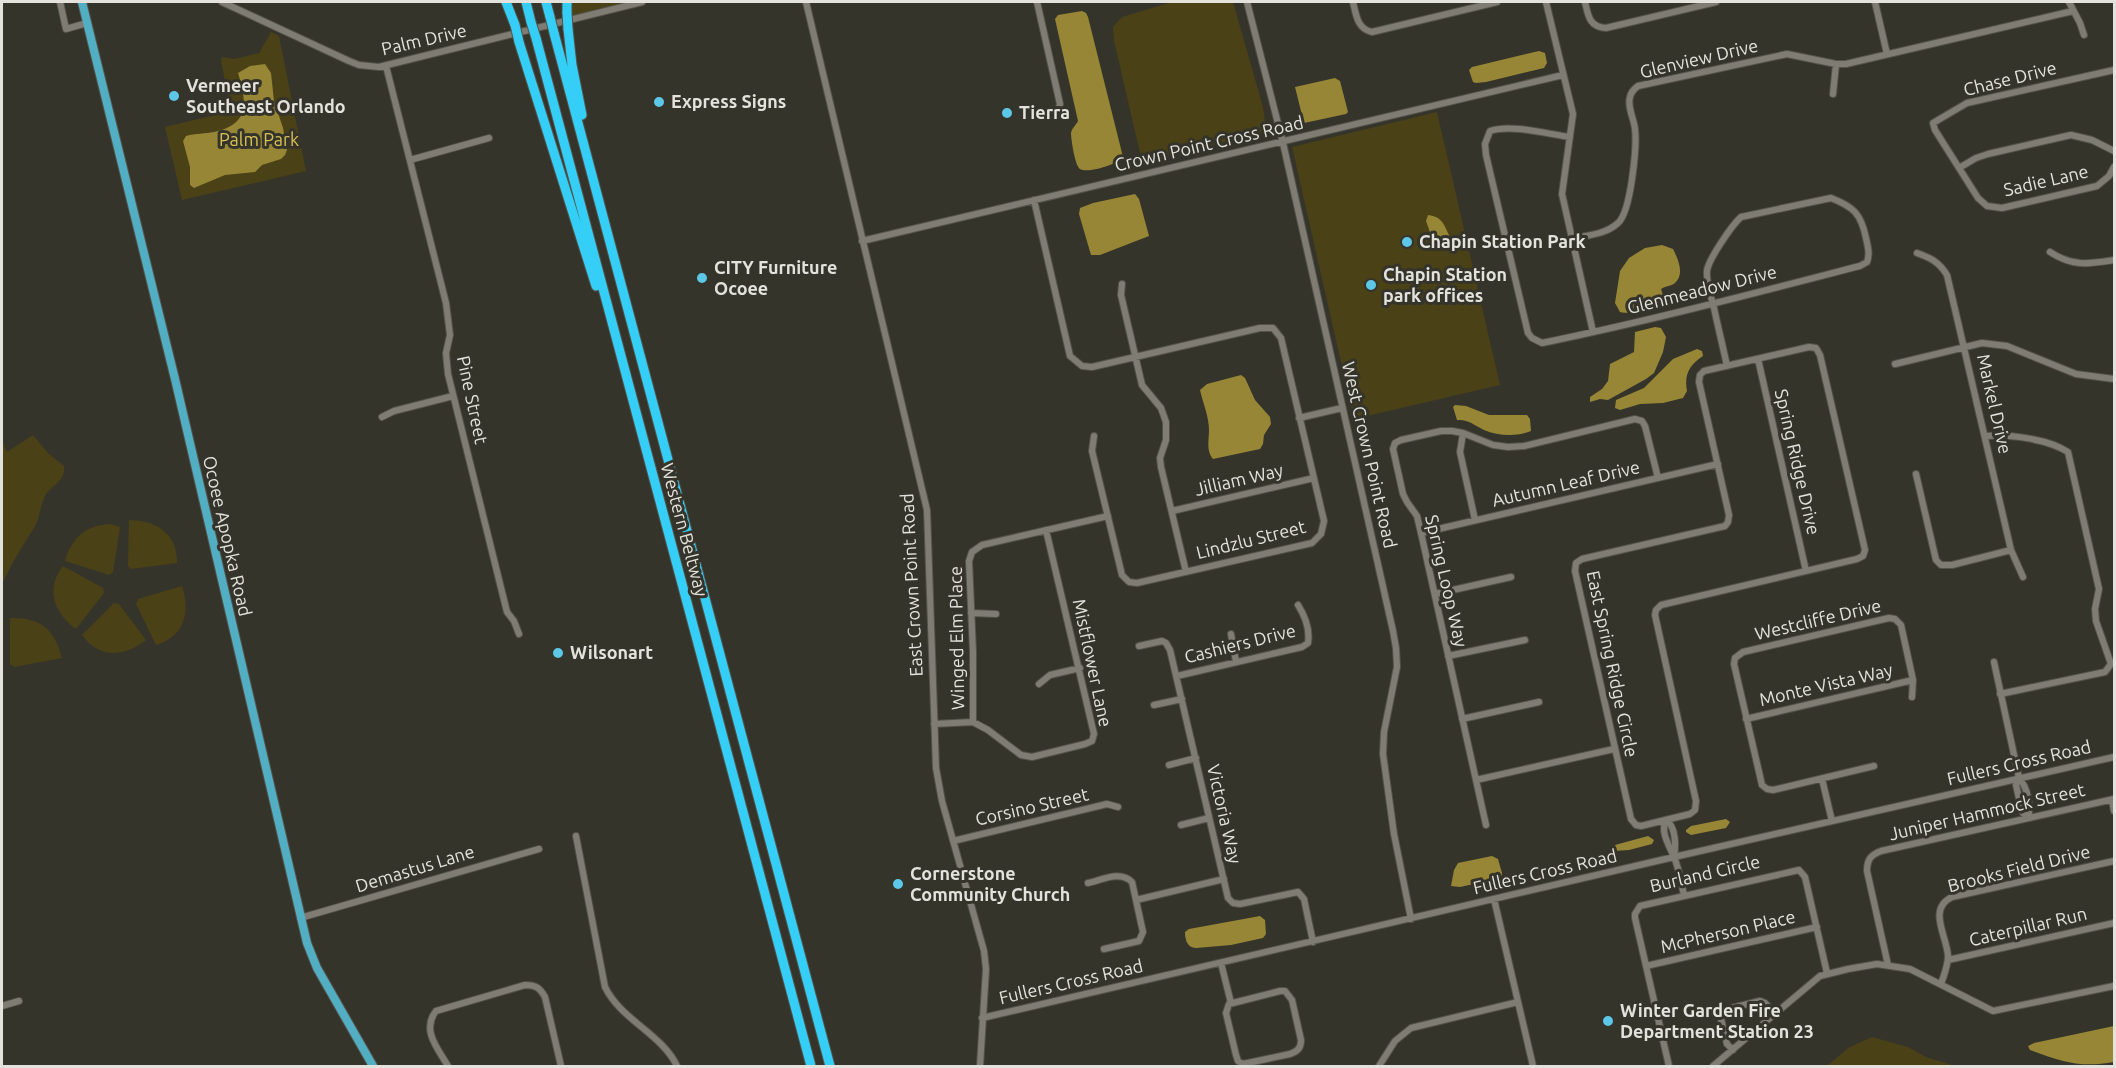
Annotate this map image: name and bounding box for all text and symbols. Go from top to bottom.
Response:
street label: Palm Drive [379,20,468,59]
street label: Glenview Drive [1638,35,1760,81]
street label: Chase Drive [1961,57,2058,99]
place label: Vermeer Southeast Orlando [186,75,346,116]
marker: Vermeer Southeast Orlando [167,89,181,103]
place label: Express Signs [671,91,786,111]
marker: Express Signs [652,95,666,109]
place label: Tierra [1019,102,1070,122]
marker: Tierra [1000,106,1014,120]
street label: Crown Point Cross Road [1112,112,1305,175]
park label: Palm Park [219,129,299,149]
street label: Sadie Lane [2001,161,2090,199]
place label: Chapin Station Park [1419,231,1586,251]
marker: Chapin Station Park [1400,235,1414,249]
place label: CITY Furniture Ocoee [714,257,837,298]
street label: Glenmeadow Drive [1625,261,1779,317]
place label: Chapin Station park offices [1383,264,1507,305]
marker: CITY Furniture Ocoee [695,271,709,285]
marker: Chapin Station park offices [1364,278,1378,292]
street label: Markel Drive [1974,352,2016,456]
street label: Pine Street [454,354,492,446]
street label: West Crown Point Road [1339,360,1401,550]
street label: Spring Ridge Drive [1771,387,1824,537]
street label: Ocoee Apopka Road [200,454,256,618]
street label: Autumn Leaf Drive [1490,456,1642,510]
street label: Jilliam Way [1193,459,1285,499]
street label: Western Beltway [658,461,712,599]
street label: East Crown Point Road [896,493,926,677]
street label: Spring Loop Way [1422,513,1472,649]
street label: Lindzlu Street [1194,516,1308,562]
street label: Winged Elm Place [945,566,967,710]
street label: East Spring Ridge Circle [1583,569,1643,759]
street label: Westcliffe Drive [1753,595,1883,643]
street label: Mistflower Lane [1070,597,1116,729]
street label: Cashiers Drive [1182,620,1297,667]
place label: Wilsonart [570,642,653,662]
marker: Wilsonart [551,646,565,660]
street label: Monte Vista Way [1757,659,1895,709]
street label: Fullers Cross Road [1945,736,2093,788]
street label: Victoria Way [1204,762,1246,866]
street label: Juniper Hammock Street [1887,779,2087,843]
street label: Corsino Street [973,783,1090,829]
street label: Demastus Lane [353,840,477,896]
street label: Brooks Field Drive [1945,841,2092,895]
street label: Fullers Cross Road [1471,845,1619,897]
street label: Burland Circle [1648,851,1762,895]
place label: Cornerstone Community Church [910,863,1070,904]
marker: Cornerstone Community Church [891,877,905,891]
street label: Caterpillar Run [1967,903,2089,949]
street label: McPherson Place [1658,906,1797,956]
street label: Fullers Cross Road [997,955,1145,1007]
place label: Winter Garden Fire Department Station 23 [1620,1000,1814,1041]
marker: Winter Garden Fire Department Station 23 [1601,1014,1615,1028]

